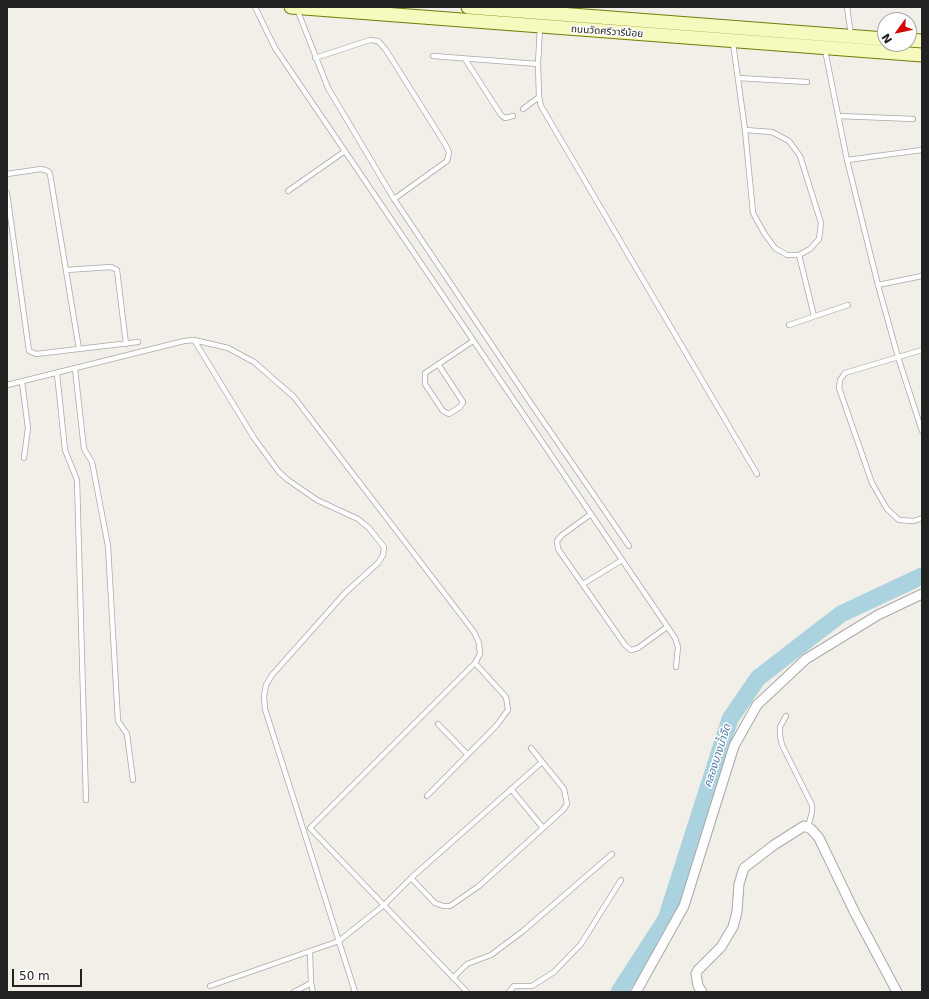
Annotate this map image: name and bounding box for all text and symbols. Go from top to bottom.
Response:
north arrow [877,12,917,52]
street label: ถนนวัดศรีวารีน้อย [571,23,643,41]
text: N [879,31,895,46]
water label: คลองบางน้ำจืด [702,723,734,789]
scale bar [14,961,84,987]
text: 50 m [19,969,50,983]

